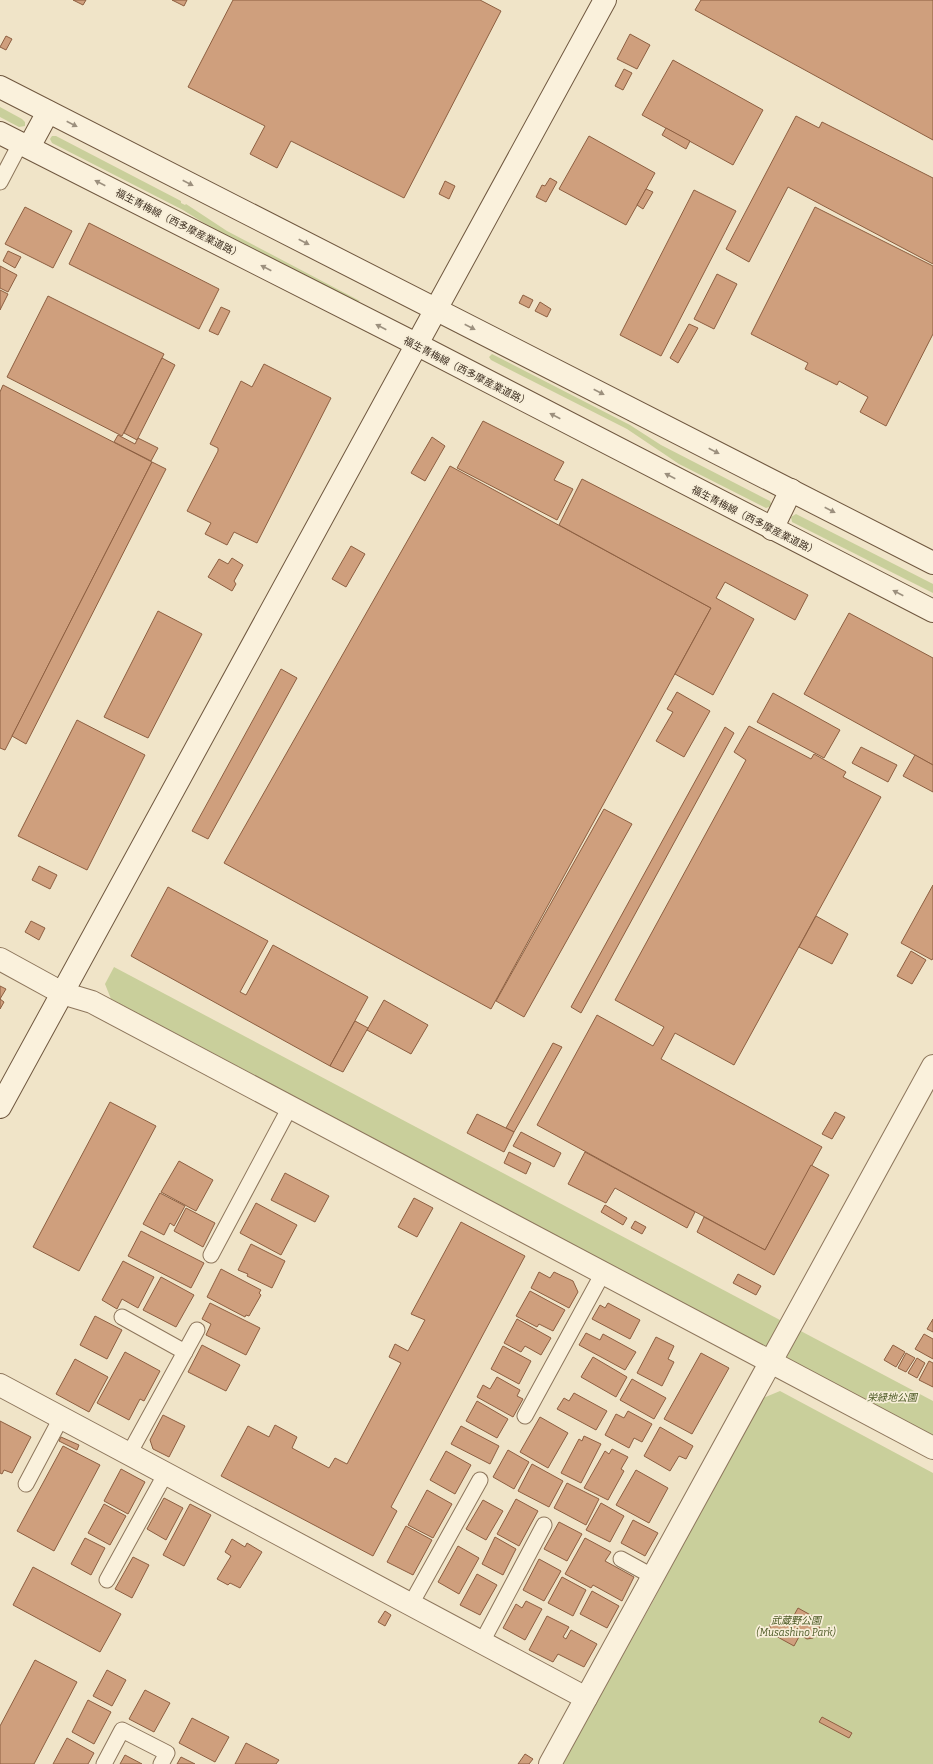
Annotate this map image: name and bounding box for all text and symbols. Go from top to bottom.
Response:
one-way arrow [66,121,78,128]
one-way arrow [94,180,105,187]
one-way arrow [182,180,194,186]
street label: 福生青梅線（西多摩産業道路） [113,187,244,261]
one-way arrow [298,239,310,245]
one-way arrow [260,265,271,271]
one-way arrow [376,323,387,330]
one-way arrow [465,324,476,330]
street label: 福生青梅線（西多摩産業道路） [401,335,532,409]
one-way arrow [593,389,604,395]
one-way arrow [549,413,561,419]
one-way arrow [709,448,720,454]
one-way arrow [665,473,676,479]
street label: 福生青梅線（西多摩産業道路） [689,484,820,558]
one-way arrow [825,507,836,513]
one-way arrow [892,590,904,596]
park label: 栄緑地公園 [867,1392,919,1404]
park label: 武蔵野公園 (Musashino Park) [756,1615,836,1639]

